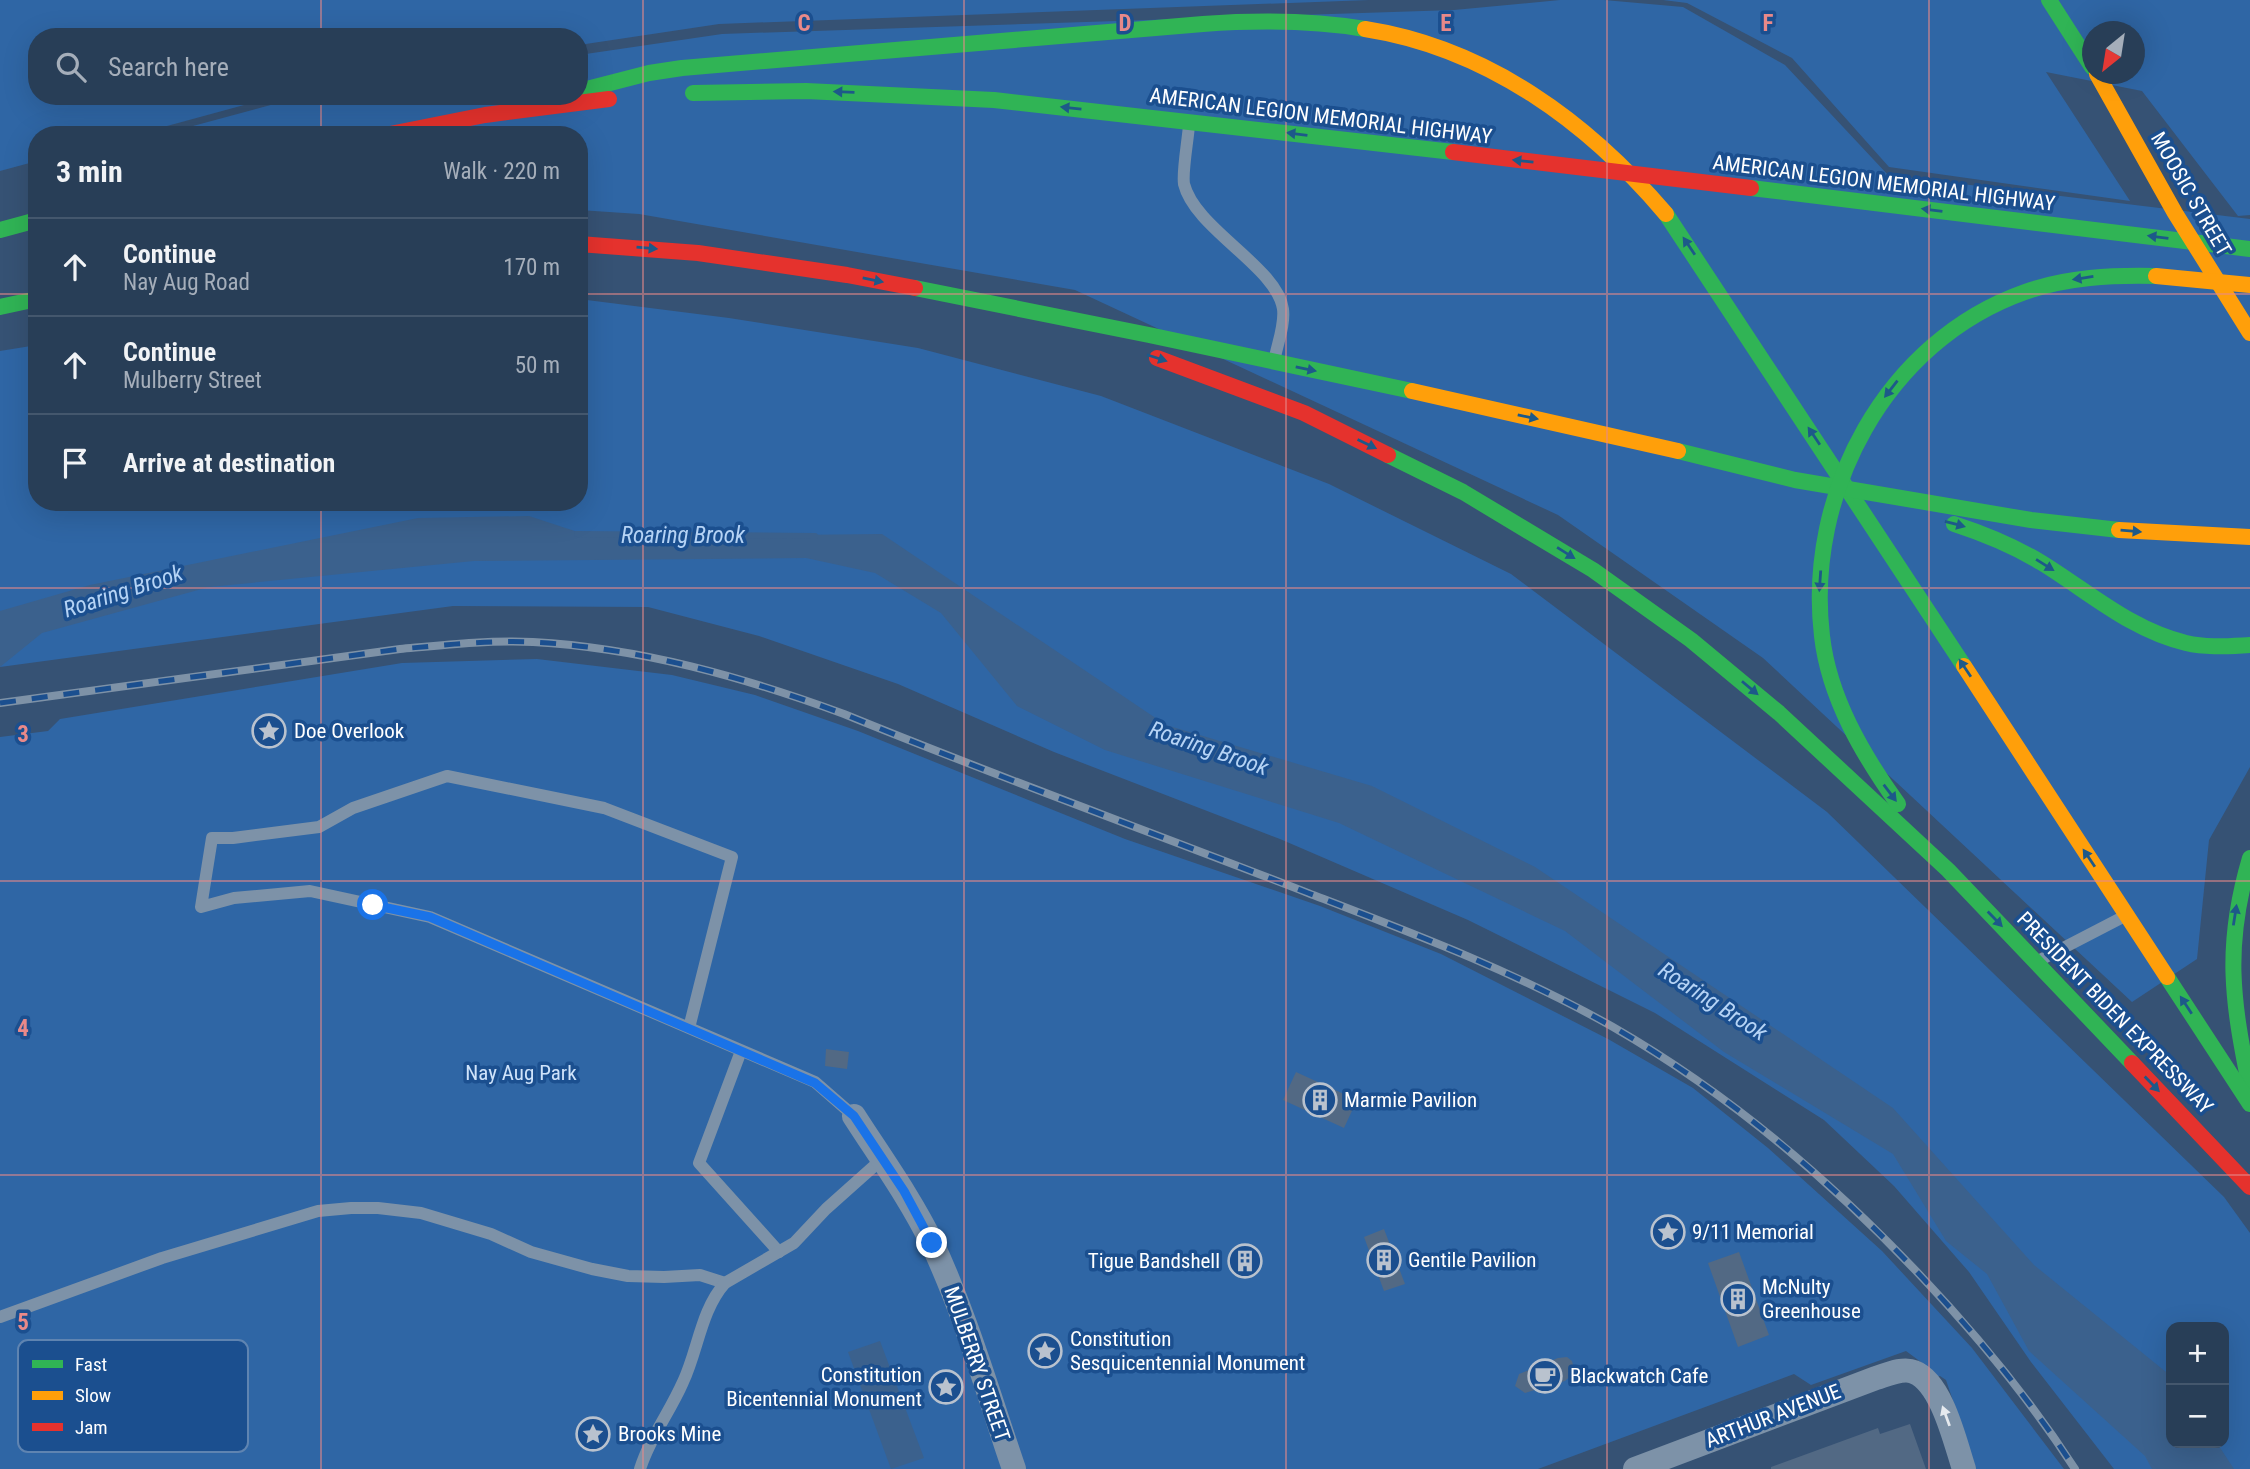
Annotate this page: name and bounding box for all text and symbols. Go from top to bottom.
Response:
text: C [797,10,811,37]
text: D [1119,10,1132,37]
text: E [1440,10,1452,37]
text: F [1763,10,1774,37]
north arrow [2082,21,2145,84]
search box [28,28,588,105]
icon: search [52,48,90,86]
text: Search here [108,52,229,82]
street label: AMERICAN LEGION MEMORIAL HIGHWAY [1148,83,1494,149]
one-way arrow [833,86,855,97]
one-way arrow [1060,102,1082,113]
street label: MOOSIC STREET [2146,128,2236,260]
one-way arrow [1286,129,1308,140]
street label: AMERICAN LEGION MEMORIAL HIGHWAY [1711,150,2057,216]
text: 3 min [56,154,123,189]
one-way arrow [1512,155,1534,166]
text: Walk · 220 m [443,158,560,185]
one-way arrow [1921,204,1943,215]
one-way arrow [2147,231,2169,242]
one-way arrow [1682,237,1696,255]
text: Continue [123,239,216,269]
one-way arrow [637,243,659,254]
icon: ahead [56,248,94,286]
text: 170 m [503,254,560,281]
text: Nay Aug Road [123,269,250,296]
one-way arrow [2072,273,2094,284]
one-way arrow [862,274,884,285]
text: Continue [123,337,216,367]
icon: ahead [56,346,94,384]
text: 50 m [515,352,560,379]
one-way arrow [1146,354,1167,364]
one-way arrow [1295,364,1317,375]
text: Mulberry Street [123,367,262,394]
one-way arrow [1883,380,1898,398]
one-way arrow [1517,411,1539,422]
one-way arrow [1808,426,1821,446]
one-way arrow [1357,439,1377,450]
icon: arrive [56,444,94,482]
text: Arrive at destination [123,448,335,478]
one-way arrow [1945,520,1966,530]
water label: Roaring Brook [621,522,746,549]
one-way arrow [2120,526,2142,537]
one-way arrow [1557,547,1576,560]
water label: Roaring Brook [60,559,187,623]
one-way arrow [2035,559,2054,572]
one-way arrow [1814,570,1825,592]
one-way arrow [1959,658,1972,677]
one-way arrow [1741,680,1758,695]
place icon: Doe Overlook [250,712,288,750]
water label: Roaring Brook [1146,716,1273,782]
place label: Doe Overlook [294,719,405,743]
text: 3 [17,721,29,748]
one-way arrow [1883,784,1897,802]
one-way arrow [2083,848,2096,868]
route start [357,889,388,920]
one-way arrow [2230,904,2241,926]
street label: PRESIDENT BIDEN EXPRESSWAY [2012,907,2218,1119]
one-way arrow [1987,910,2003,927]
water label: Roaring Brook [1653,956,1773,1047]
one-way arrow [2180,996,2193,1015]
text: 4 [17,1015,29,1042]
park label: Nay Aug Park [465,1061,577,1085]
one-way arrow [2144,1075,2160,1092]
building icon: Marmie Pavilion [1301,1081,1339,1119]
place label: Marmie Pavilion [1344,1088,1477,1112]
place icon: 9/11 Memorial [1649,1213,1687,1251]
place label: 9/11 Memorial [1692,1220,1814,1244]
route end [916,1227,947,1258]
building icon: Gentile Pavilion [1365,1241,1403,1279]
building icon: Tigue Bandshell [1226,1242,1264,1280]
place label: Gentile Pavilion [1408,1248,1537,1272]
place label: Tigue Bandshell [1088,1249,1220,1273]
place label: McNulty Greenhouse [1762,1275,1861,1323]
building icon: McNulty Greenhouse [1719,1280,1757,1318]
street label: MULBERRY STREET [939,1283,1015,1445]
text: 5 [17,1309,29,1336]
map controls [2166,1322,2229,1448]
button: + [2166,1322,2229,1385]
place label: Constitution Sesquicentennial Monument [1070,1327,1305,1375]
place icon: Constitution Sesquicentennial Monument [1026,1332,1064,1370]
legend [18,1340,248,1452]
text: Fast [75,1353,107,1376]
cafe icon: Blackwatch Cafe [1526,1357,1564,1395]
place label: Constitution Bicentennial Monument [726,1363,922,1411]
place label: Blackwatch Cafe [1570,1364,1708,1388]
place icon: Constitution Bicentennial Monument [927,1368,965,1406]
street label: ARTHUR AVENUE [1702,1379,1844,1453]
text: Slow [75,1384,111,1407]
button: − [2166,1385,2229,1448]
one-way arrow [1940,1405,1951,1426]
place icon: Brooks Mine [574,1415,612,1453]
text: Jam [75,1416,108,1439]
place label: Brooks Mine [618,1422,721,1446]

